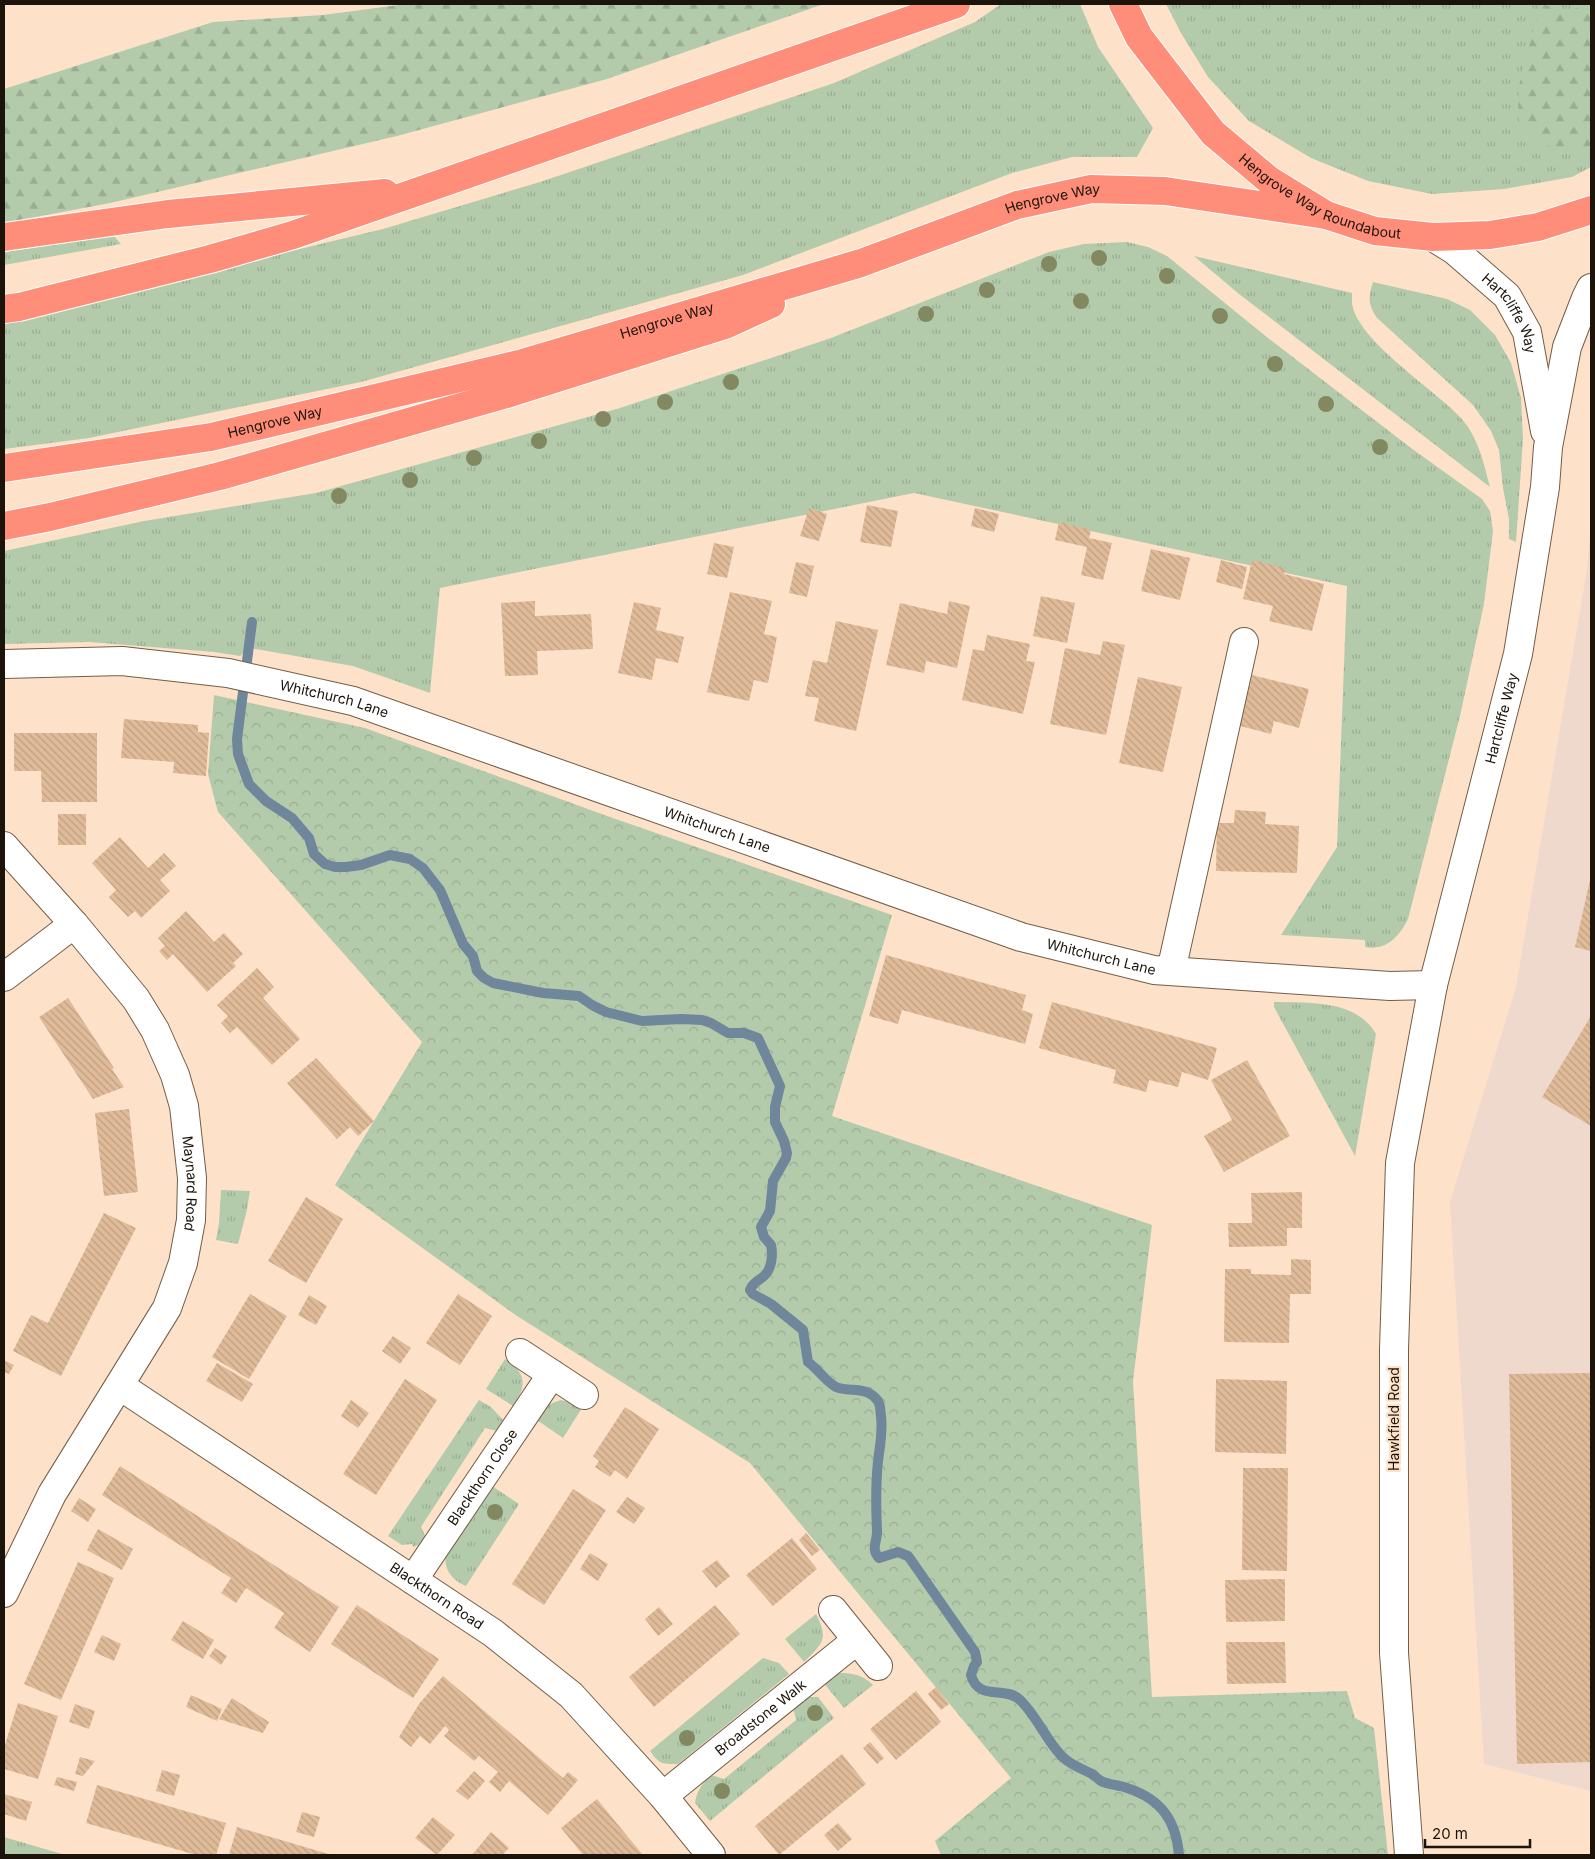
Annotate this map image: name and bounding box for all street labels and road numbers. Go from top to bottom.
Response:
street label: Hengrove Way Roundabout [1236,150,1402,242]
street label: Hengrove Way [1002,180,1100,217]
street label: Hartcliffe Way [1479,269,1540,355]
street label: Hengrove Way [618,298,716,342]
street label: Hengrove Way [226,402,324,441]
street label: Hartcliffe Way [1481,671,1521,765]
street label: Whitchurch Lane [278,676,391,721]
street label: Whitchurch Lane [662,803,773,856]
street label: Whitchurch Lane [1045,935,1158,978]
street label: Maynard Road [179,1135,201,1233]
street label: Hawkfield Road [1385,1367,1402,1471]
street label: Blackthorn Close [443,1425,521,1528]
street label: Blackthorn Road [387,1558,487,1633]
street label: Broadstone Walk [711,1675,809,1759]

